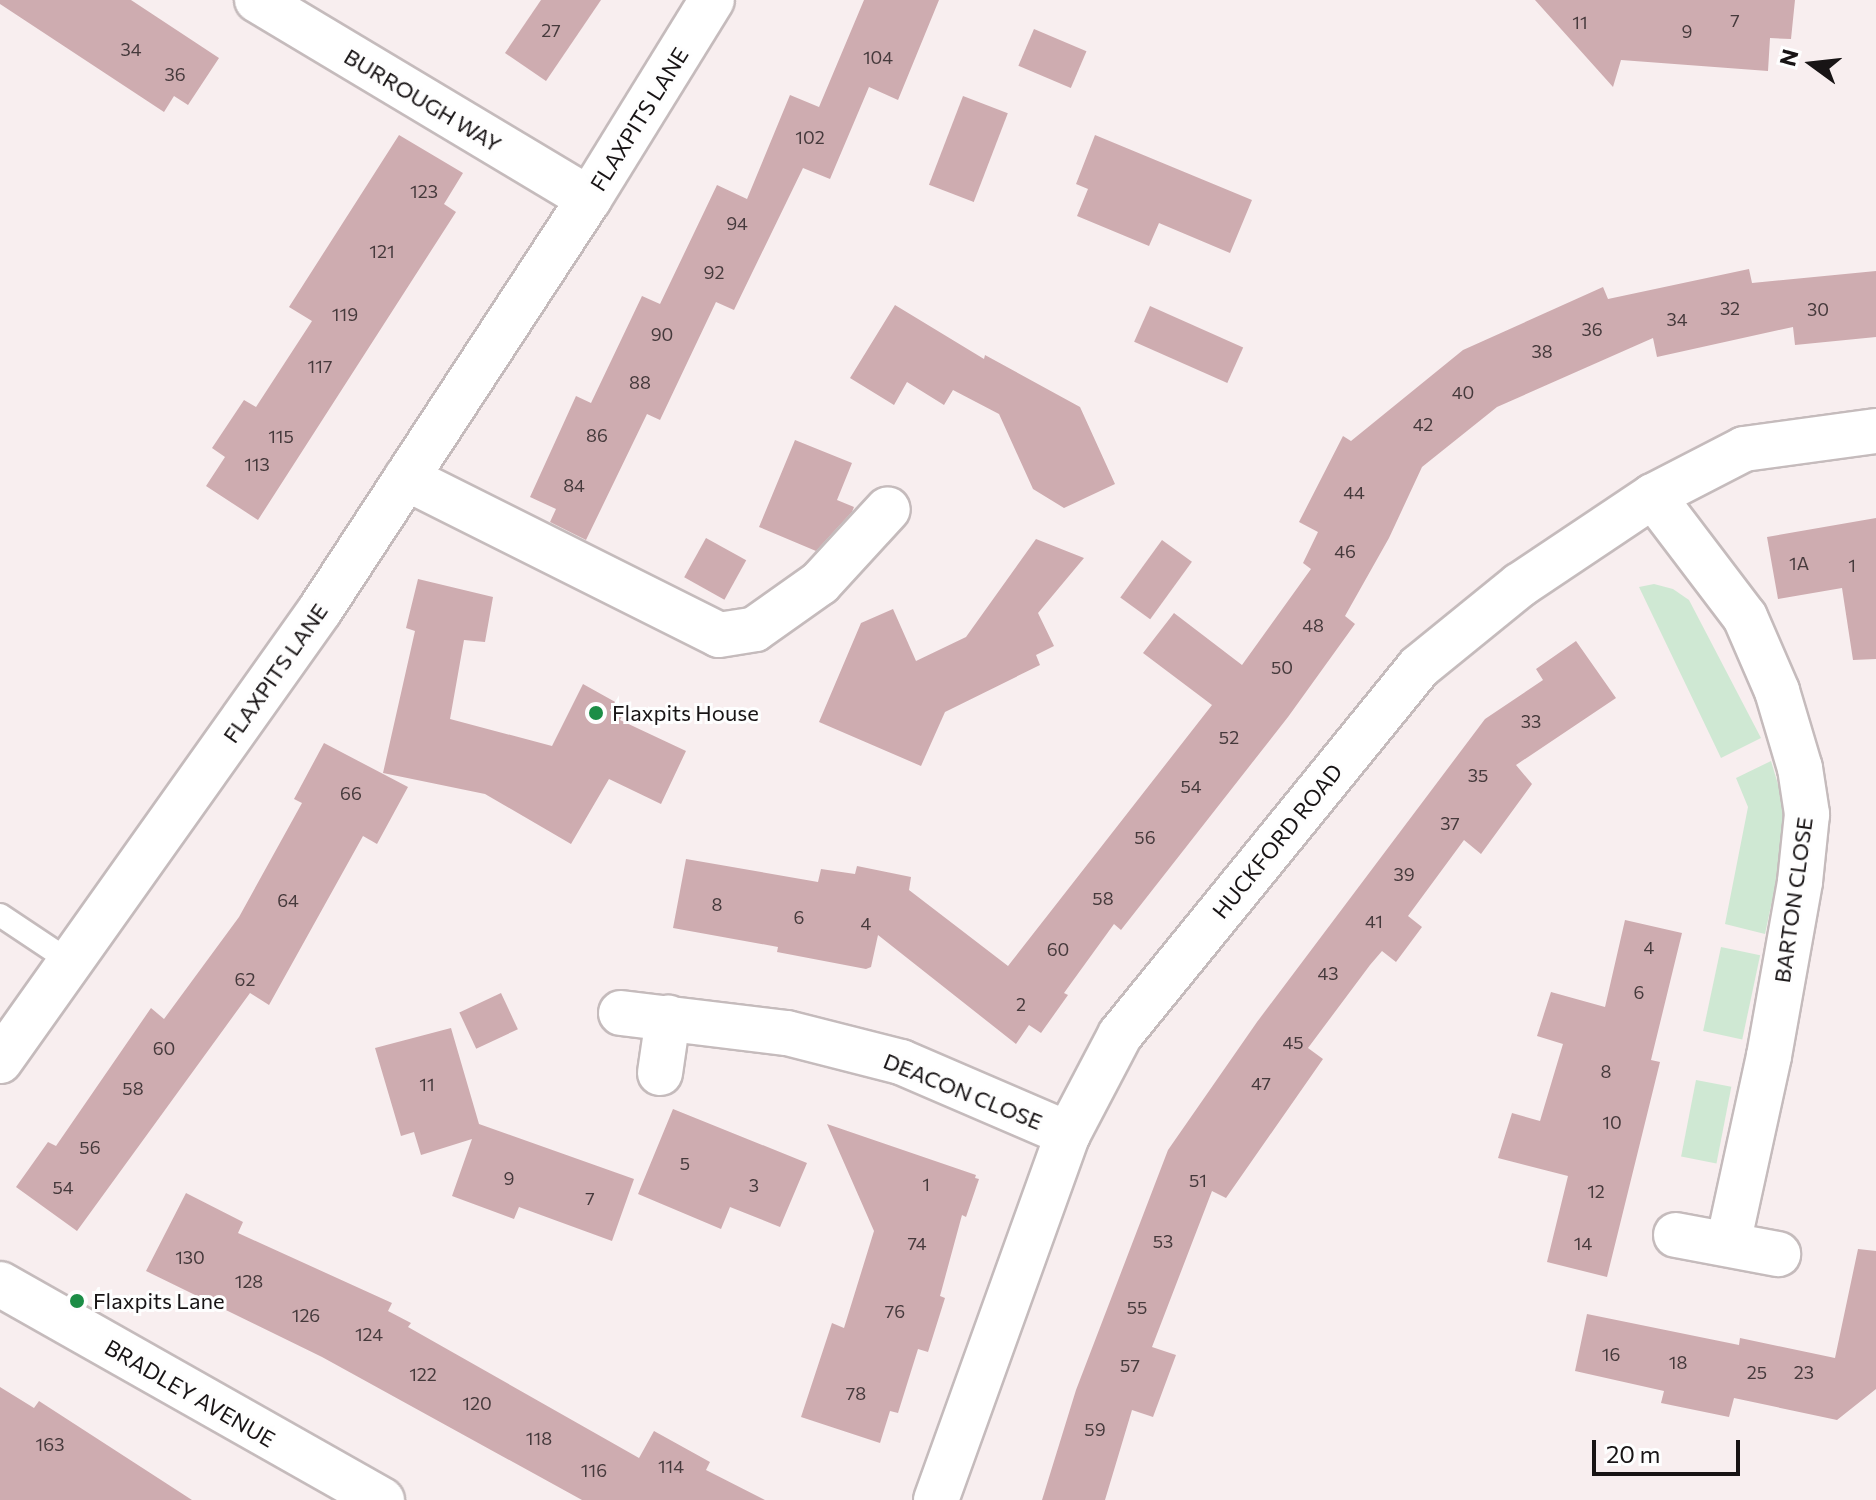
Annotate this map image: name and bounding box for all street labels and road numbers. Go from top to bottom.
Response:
street label: BURROUGH WAY [340,43,506,157]
street label: FLAXPITS LANE [584,43,694,195]
street label: FLAXPITS LANE [217,598,333,748]
street label: HUCKFORD ROAD [1207,758,1347,924]
street label: BARTON CLOSE [1768,815,1818,985]
street label: DEACON CLOSE [880,1047,1046,1135]
street label: BRADLEY AVENUE [100,1334,280,1452]

